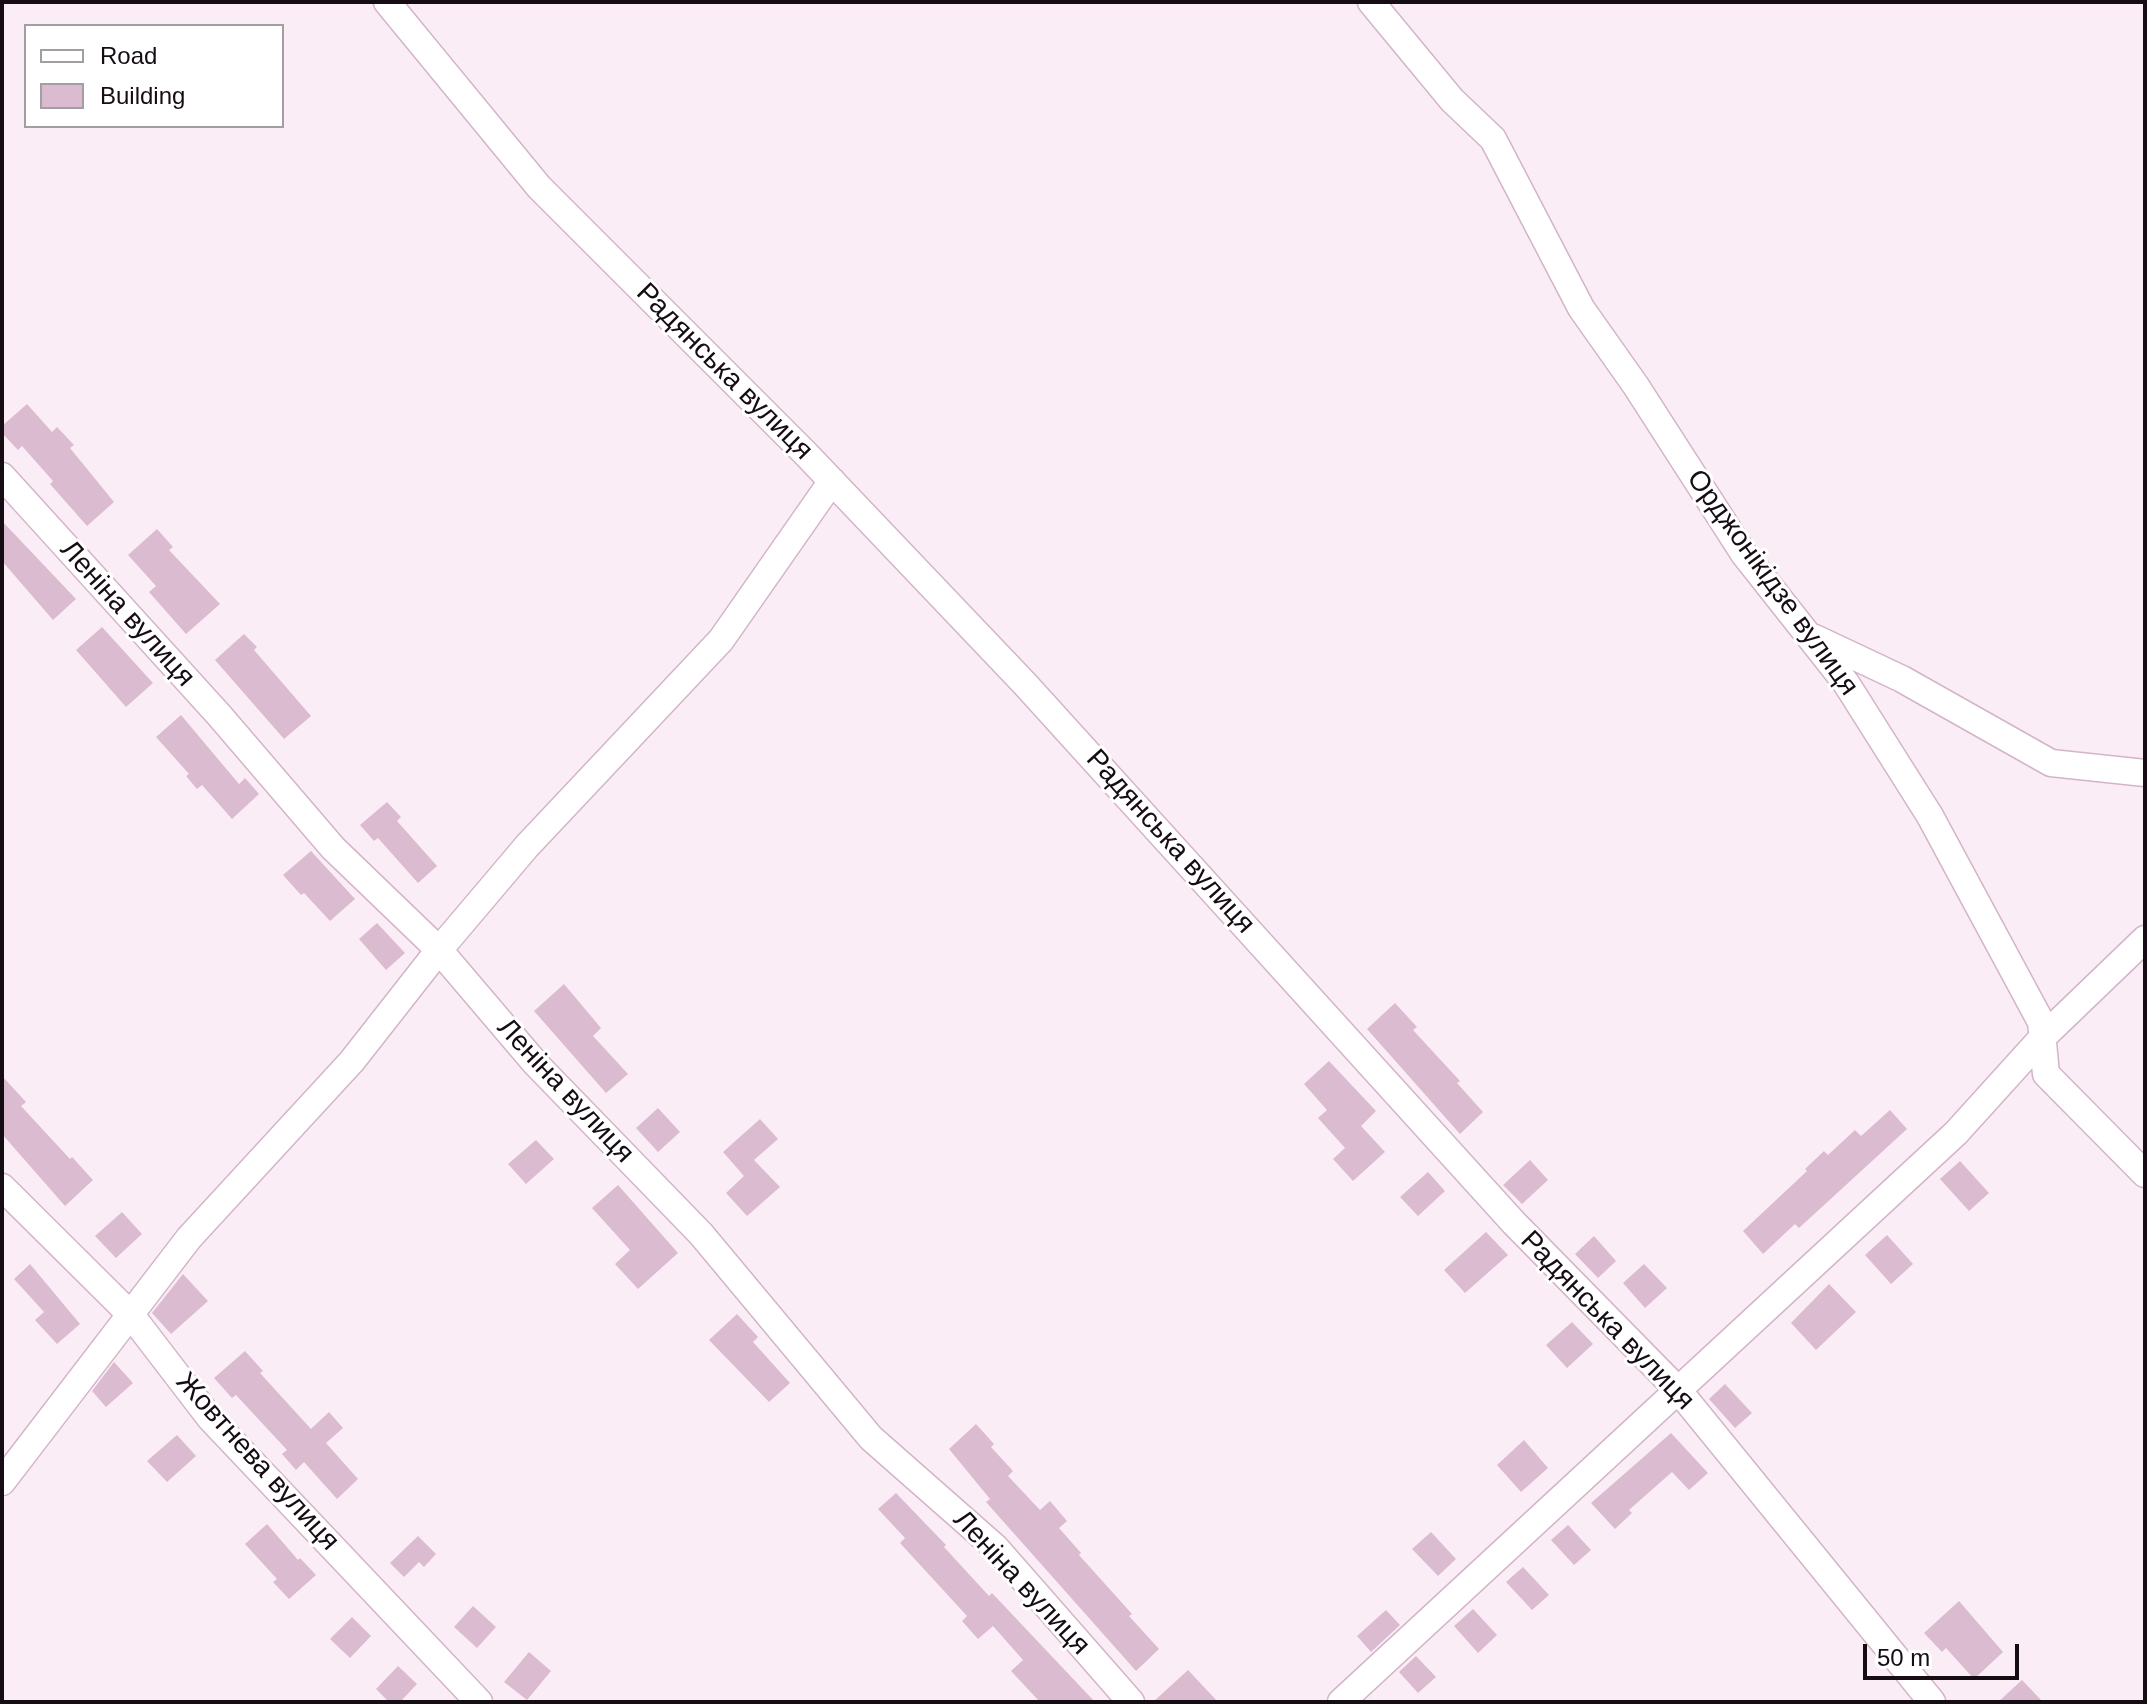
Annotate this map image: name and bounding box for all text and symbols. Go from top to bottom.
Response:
legend [24,24,284,128]
text: Road [100,42,157,69]
text: Building [100,82,185,109]
street label: Радянська вулиця [629,277,819,467]
street label: Орджонікідзе вулиця [1679,464,1865,702]
street label: Леніна вулиця [53,534,201,694]
street label: Радянська вулиця [1079,743,1261,941]
street label: Леніна вулиця [490,1012,640,1170]
street label: Радянська вулиця [1513,1224,1701,1418]
street label: Жовтнева вулиця [168,1366,346,1558]
street label: Леніна вулиця [946,1504,1096,1662]
scale bar [1867,1628,2023,1678]
text: 50 m [1877,1644,1930,1671]

